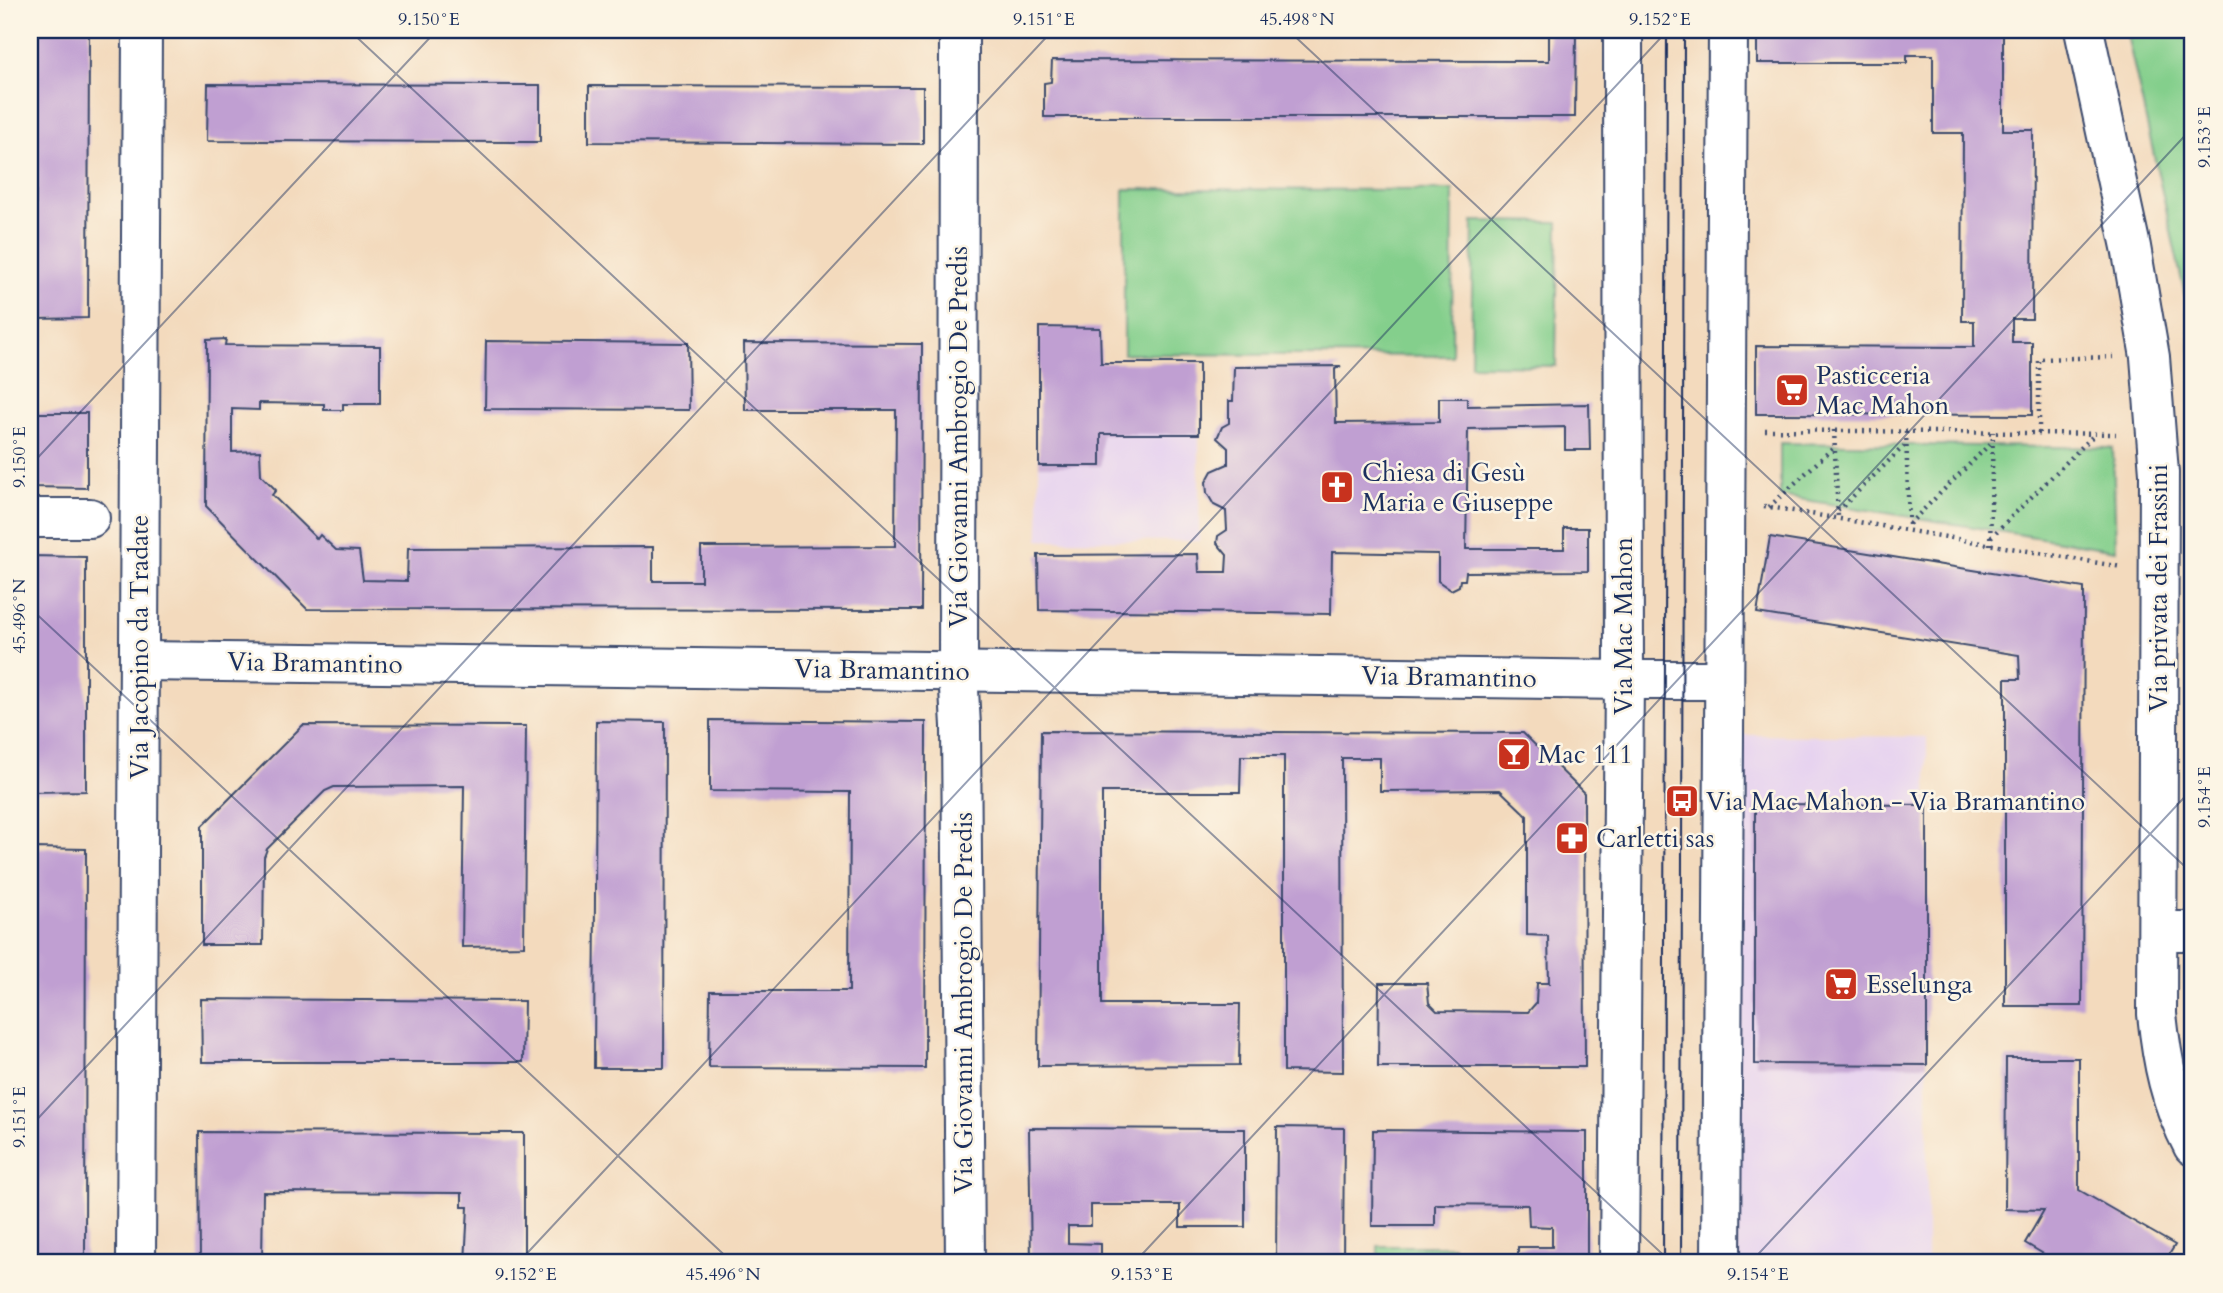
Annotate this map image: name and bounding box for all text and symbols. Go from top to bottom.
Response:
text: 9.150°E [398,7,460,32]
text: 9.151°E [1013,7,1075,32]
text: 45.498°N [1259,7,1335,32]
text: 9.152°E [1629,7,1691,32]
text: 9.153°E [2192,106,2217,168]
street label: Via Giovanni Ambrogio De Predis [941,246,976,628]
place label: Pasticceria Mac Mahon [1816,358,1950,423]
supermarket icon: Pasticceria Mac Mahon [1773,371,1811,409]
text: 9.150°E [7,426,32,488]
place label: Chiesa di Gesù Maria e Giuseppe [1362,455,1554,520]
street label: Via privata dei Frassini [2141,464,2176,712]
church icon: Chiesa di Gesù Maria e Giuseppe [1318,468,1356,506]
street label: Via Jacopino da Tradate [122,515,157,779]
street label: Via Mac Mahon [1606,537,1641,715]
text: 45.496°N [7,578,32,654]
street label: Via Bramantino [227,644,403,682]
street label: Via Bramantino [794,651,970,689]
street label: Via Bramantino [1361,658,1537,696]
bar icon: Mac 111 [1495,735,1533,773]
place label: Mac 111 [1538,737,1633,772]
text: 9.154°E [2192,766,2217,828]
bus stop icon: Via Mac Mahon - Via Bramantino [1663,782,1701,820]
place label: Via Mac Mahon - Via Bramantino [1706,784,2085,819]
street label: Via Giovanni Ambrogio De Predis [946,812,981,1194]
pharmacy icon: Carletti sas [1553,819,1591,857]
place label: Carletti sas [1596,821,1714,856]
supermarket icon: Esselunga [1822,965,1860,1003]
place label: Esselunga [1866,967,1973,1002]
text: 9.151°E [7,1086,32,1148]
text: 9.152°E [495,1262,557,1287]
text: 45.496°N [685,1262,761,1287]
text: 9.153°E [1111,1262,1173,1287]
text: 9.154°E [1727,1262,1789,1287]

